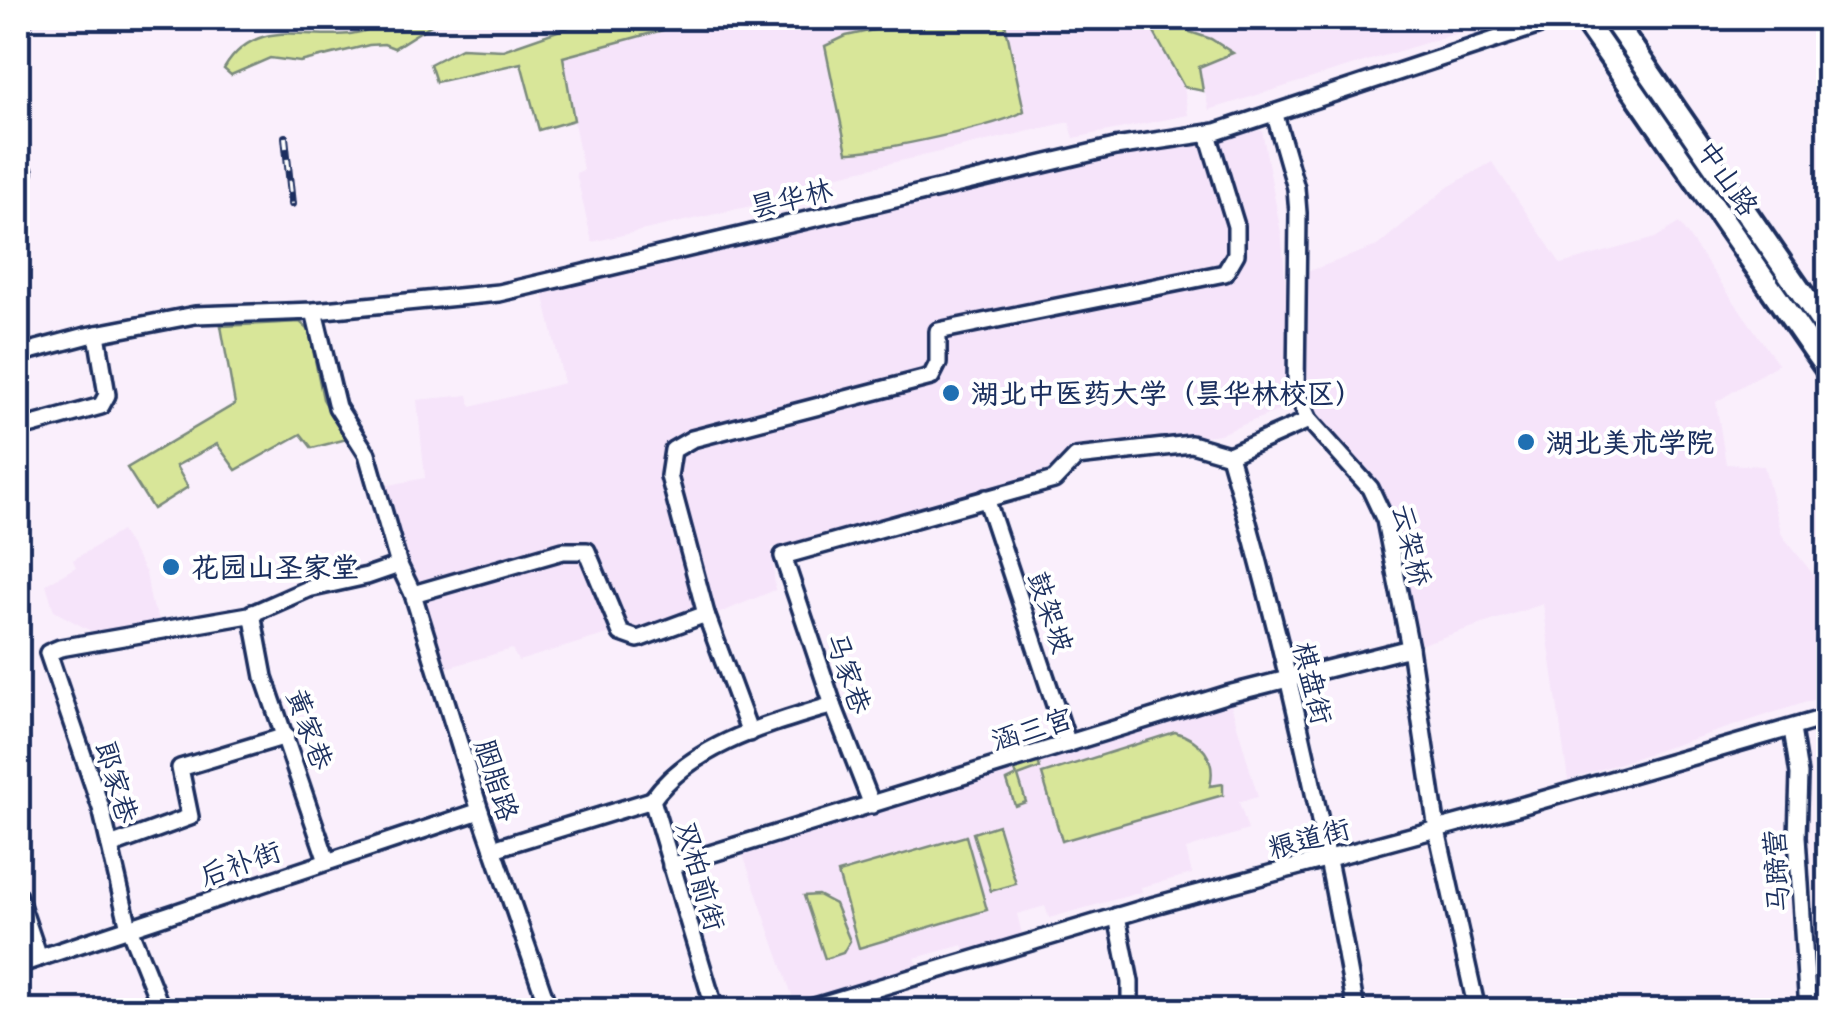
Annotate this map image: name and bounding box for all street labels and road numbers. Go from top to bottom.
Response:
street label: 中山路 [1688,133,1768,223]
street label: 昙华林 [746,170,836,226]
street label: 云架桥 [1383,500,1441,590]
street label: 鼓架坡 [1019,566,1083,658]
street label: 马家巷 [817,627,881,720]
street label: 棋盘街 [1284,638,1342,728]
street label: 黄家巷 [278,683,343,776]
street label: 涵三宫 [986,699,1078,759]
street label: 胭脂路 [466,734,528,826]
street label: 郎家巷 [87,736,148,829]
street label: 粮道街 [1264,809,1354,867]
street label: 双柏前街 [667,817,735,935]
street label: 马蹄营 [1755,828,1797,914]
street label: 后补街 [194,831,286,895]

